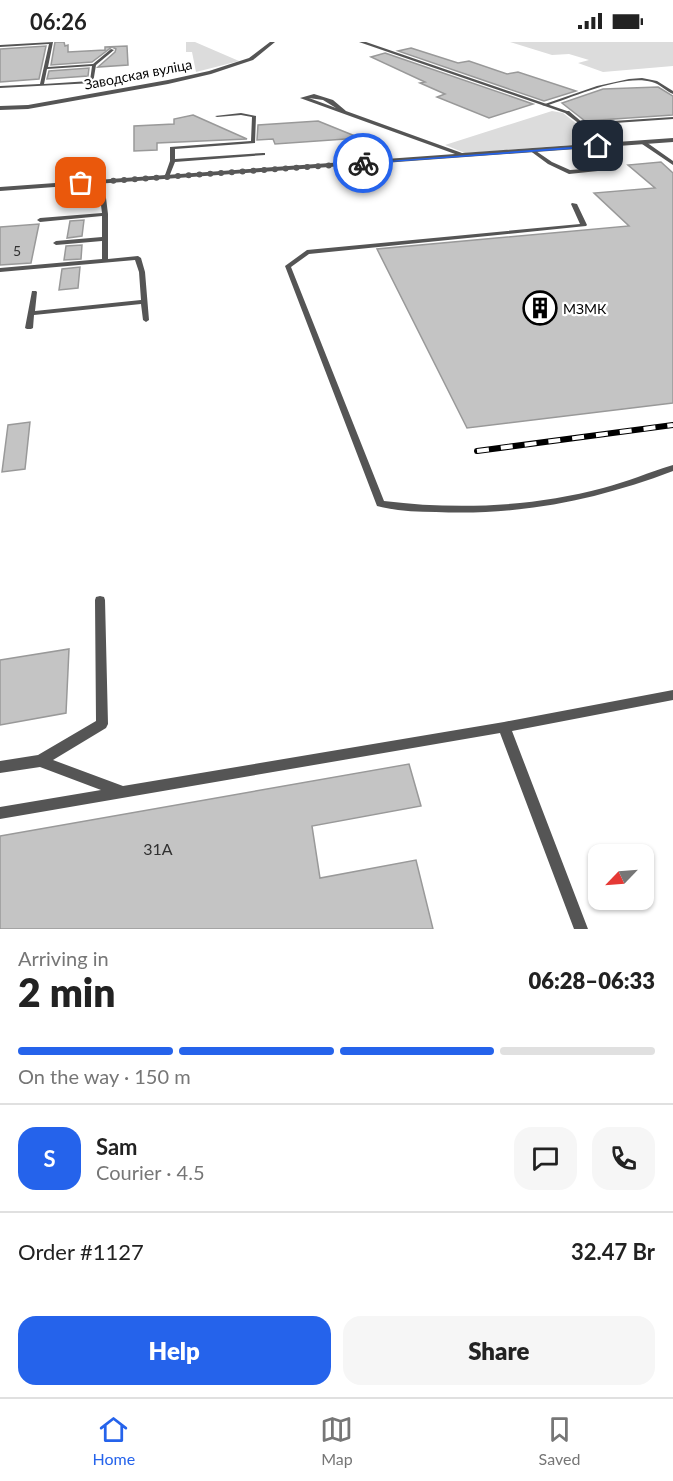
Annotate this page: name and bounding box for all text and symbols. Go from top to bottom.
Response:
text: 06:26 [30,8,87,35]
street label: Заводская вуліца [83,55,194,93]
pin [572,120,623,171]
icon: home [581,129,614,162]
courier [333,133,393,193]
icon: bike [347,147,380,180]
pin [55,157,106,208]
icon: bag [64,166,97,199]
house number: 5 [13,242,21,259]
building icon: МЗМК [522,290,558,326]
place label: МЗМК [563,300,607,317]
house number: 31А [143,839,173,858]
north arrow [588,844,654,910]
map controls [588,844,654,910]
text: Arriving in [18,946,109,970]
text: 06:28–06:33 [529,967,655,994]
text: 2 min [18,969,115,1015]
text: On the way · 150 m [18,1064,191,1088]
button: chat [514,1127,577,1190]
button: phone [592,1127,655,1190]
text: Sam [96,1133,138,1160]
text: S [43,1145,56,1172]
text: Courier · 4.5 [96,1160,205,1184]
text: Order #1127 [18,1238,144,1265]
text: 32.47 Br [571,1238,655,1265]
button: Help [18,1316,331,1385]
button: Share [343,1316,655,1385]
tab: Home [93,1413,135,1468]
tab: Map [320,1413,353,1468]
tab: Saved [539,1413,580,1468]

